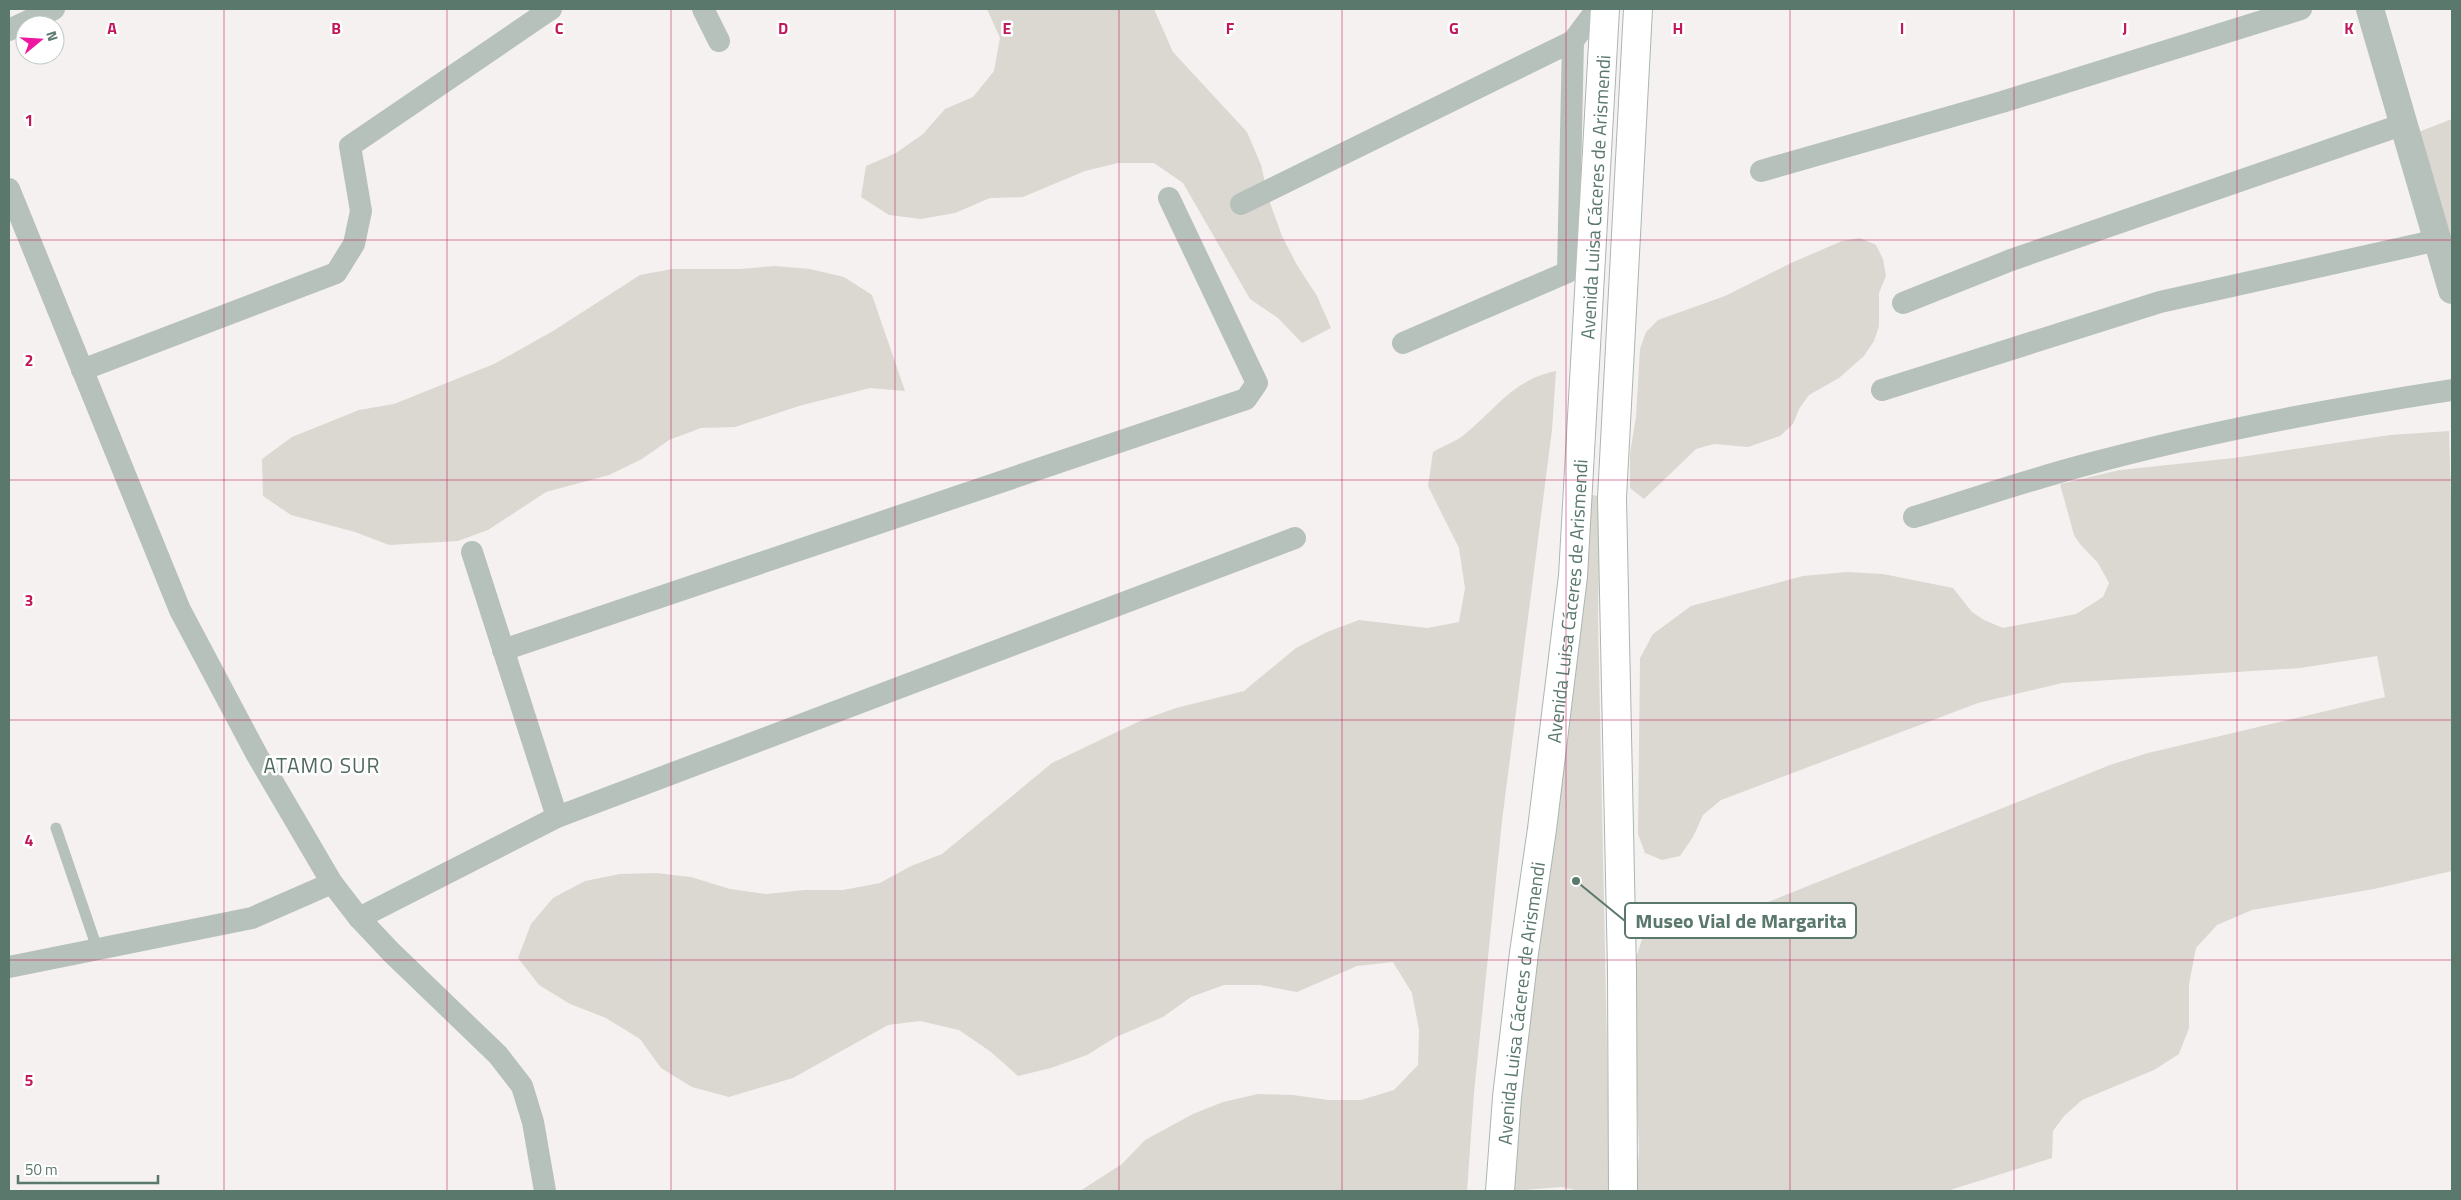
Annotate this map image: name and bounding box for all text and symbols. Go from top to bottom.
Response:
north arrow [15,15,65,65]
text: A [107,16,117,40]
text: B [331,16,341,40]
text: C [555,16,564,40]
text: D [778,16,788,40]
text: E [1003,16,1012,40]
text: F [1226,16,1235,40]
text: G [1449,16,1459,40]
text: H [1673,16,1683,40]
text: I [1900,16,1904,40]
text: J [2123,16,2127,40]
text: K [2344,16,2354,40]
text: N [41,28,64,44]
street label: Avenida Luisa Cáceres de Arismendi [1572,54,1617,340]
text: 1 [25,108,33,132]
text: 2 [25,348,33,372]
street label: Avenida Luisa Cáceres de Arismendi [1538,458,1594,744]
text: 3 [25,588,33,612]
district label: ATAMO SUR [263,749,381,781]
text: 4 [25,828,34,852]
street label: Avenida Luisa Cáceres de Arismendi [1489,860,1552,1146]
callout: Museo Vial de Margarita [1625,903,1856,938]
text: Museo Vial de Margarita [1635,905,1847,936]
text: 5 [25,1068,34,1092]
scale bar [18,1152,158,1184]
text: 50 m [25,1158,58,1181]

